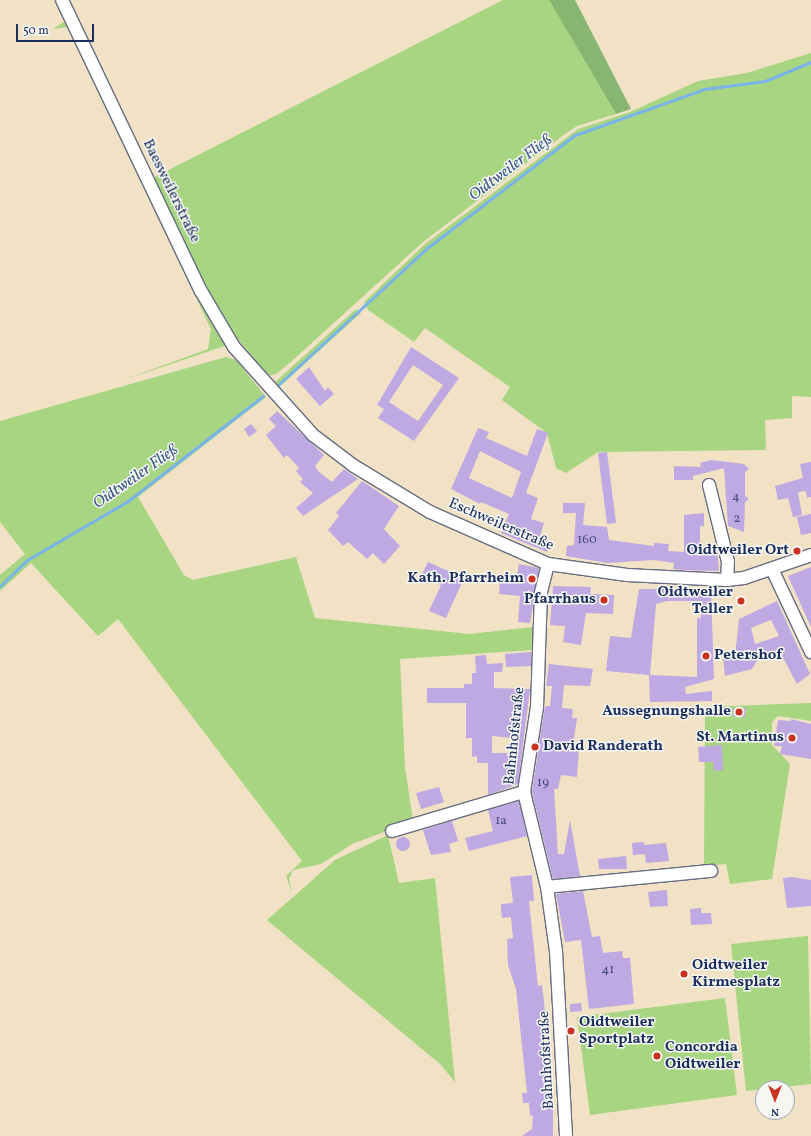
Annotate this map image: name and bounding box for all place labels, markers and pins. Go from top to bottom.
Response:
place label: Oidtweiler Ort [687,542,789,560]
marker: Oidtweiler Ort [792,546,802,556]
place label: Kath. Pfarrheim [408,570,524,588]
marker: Kath. Pfarrheim [527,574,537,584]
place label: Oidtweiler Teller [658,583,733,618]
place label: Pfarrhaus [524,591,596,609]
marker: Pfarrhaus [599,595,609,605]
marker: Oidtweiler Teller [736,596,746,606]
place label: Petershof [714,647,782,665]
marker: Petershof [701,651,711,661]
place label: Aussegnungshalle [602,703,731,721]
marker: Aussegnungshalle [734,707,744,717]
place label: St. Martinus [696,729,784,747]
marker: St. Martinus [787,733,797,743]
place label: David Randerath [543,738,663,756]
marker: David Randerath [530,742,540,752]
place label: Oidtweiler Kirmesplatz [692,956,780,991]
marker: Oidtweiler Kirmesplatz [679,969,689,979]
place label: Oidtweiler Sportplatz [579,1013,654,1048]
marker: Oidtweiler Sportplatz [566,1026,576,1036]
place label: Concordia Oidtweiler [665,1038,740,1073]
marker: Concordia Oidtweiler [652,1051,662,1061]

